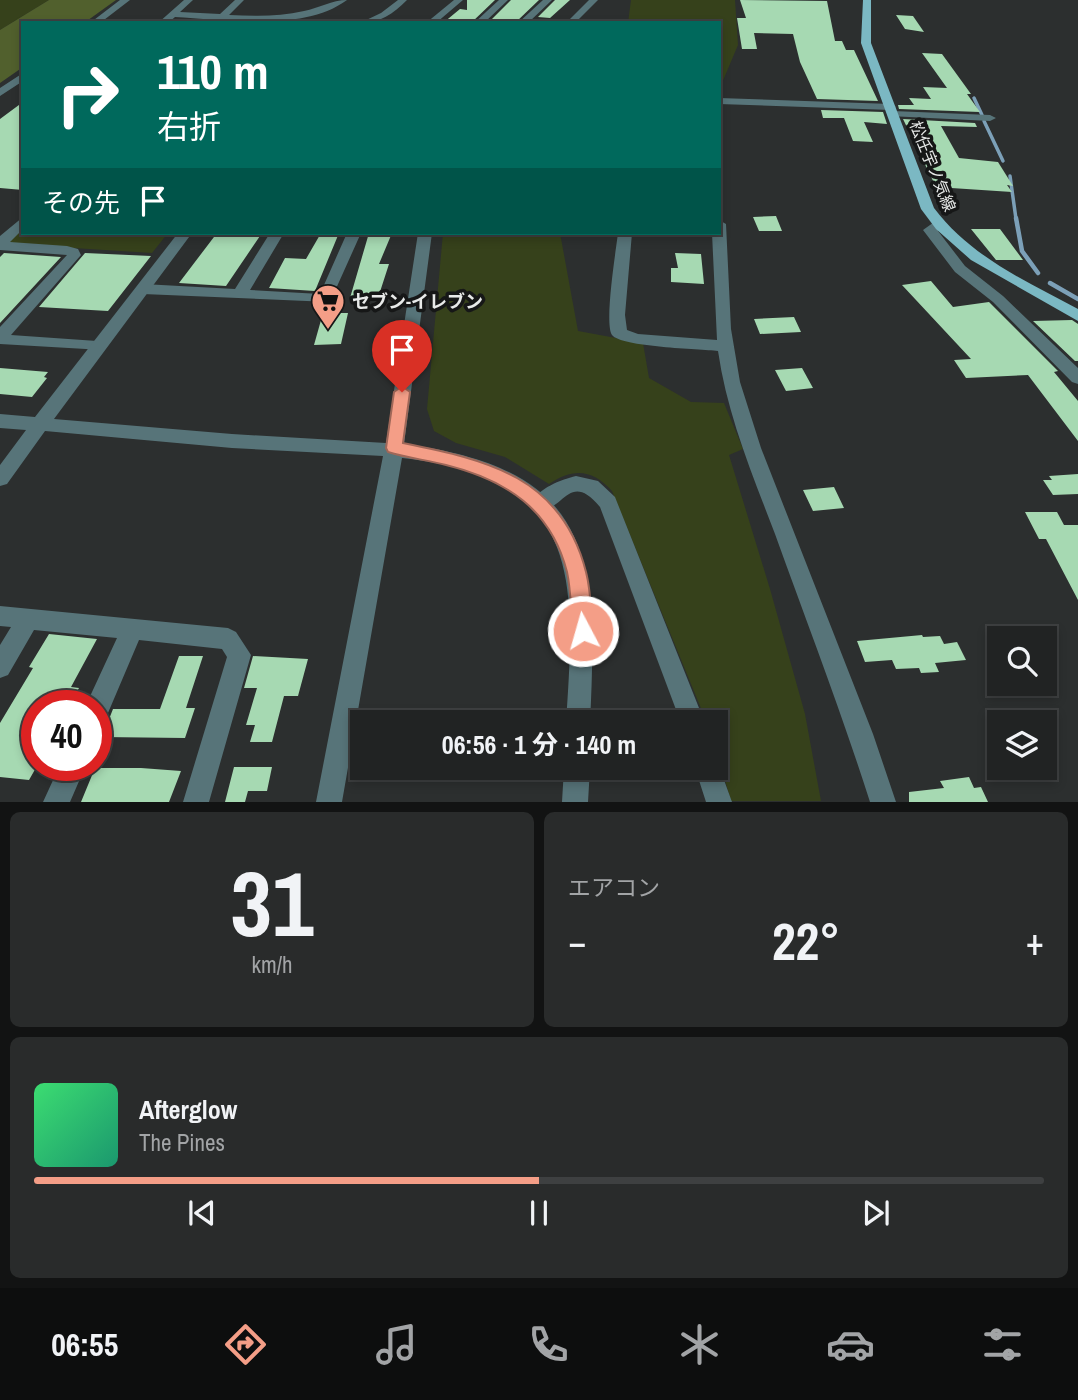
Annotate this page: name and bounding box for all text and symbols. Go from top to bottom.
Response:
text: 110 m [157,38,269,104]
icon: right [42,49,133,140]
text: 右折 [157,105,221,148]
street label: 松任宇ノ気線 [905,117,961,215]
icon: arrive [134,182,172,220]
text: その先 [42,185,120,220]
supermarket icon: セブン-イレブン [309,282,347,331]
place label: セブン-イレブン [352,289,483,314]
pin [372,320,432,392]
icon: arrive [383,331,421,369]
position arrow [546,594,620,668]
map controls [987,626,1057,780]
button: search [987,626,1057,696]
speed limit sign: 40 [21,690,112,781]
button: layers [987,710,1057,780]
text: 06:56 · 1 分 · 140 m [442,727,636,762]
text: 31 [231,842,314,964]
text: エアコン [568,872,660,903]
text: 22° [772,906,840,976]
text: − [568,916,586,967]
text: + [1026,916,1044,967]
text: km/h [252,949,292,980]
text: Afterglow [139,1092,237,1127]
text: The Pines [139,1127,225,1158]
icon: previous [183,1194,221,1232]
icon: pause [520,1194,558,1232]
icon: next [857,1194,895,1232]
icon: directions [221,1320,270,1369]
icon: music [372,1320,421,1369]
icon: phone [524,1320,573,1369]
icon: climate [675,1320,724,1369]
icon: car [826,1320,875,1369]
icon: filters [978,1320,1027,1369]
text: 06:55 [51,1323,118,1366]

